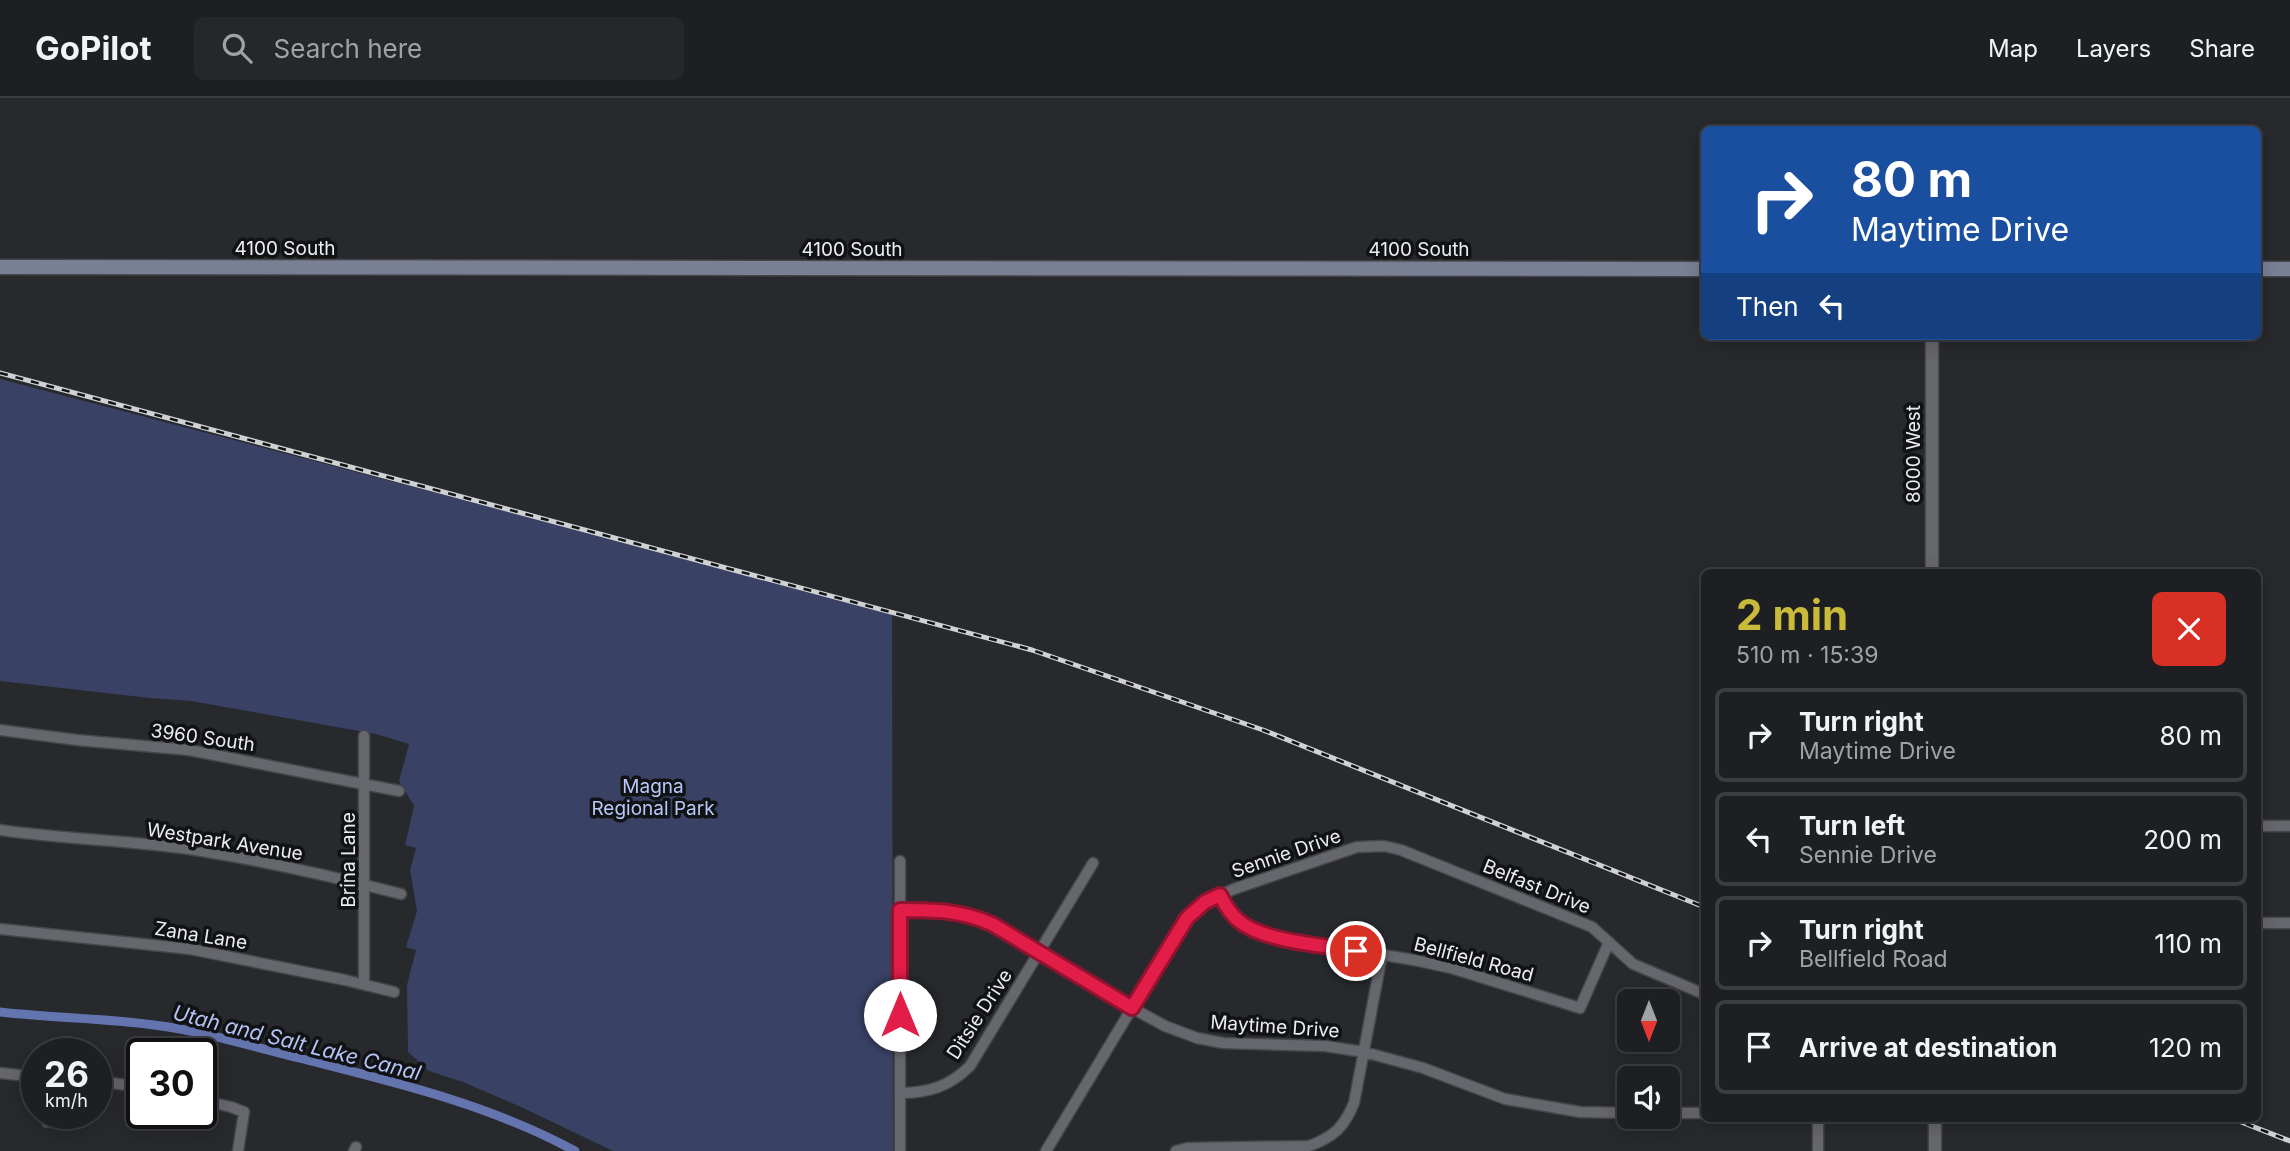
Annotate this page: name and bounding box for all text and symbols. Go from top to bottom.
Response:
search box [194,17,684,80]
text: GoPilot [35,28,152,68]
icon: search [218,29,256,67]
text: Search here [274,33,422,64]
text: Map [1988,34,2038,63]
text: Layers [2076,34,2151,63]
text: Share [2189,34,2255,63]
text: 80 m [1851,150,1972,209]
icon: right [1736,154,1827,245]
text: Maytime Drive [1851,210,2069,249]
street label: 4100 South [234,237,336,260]
street label: 4100 South [801,238,903,261]
street label: 4100 South [1368,238,1470,261]
icon: left [1813,287,1851,325]
text: Then [1736,291,1799,322]
street label: 8000 West [1902,405,1925,503]
text: 2 min [1736,589,1848,640]
button: close [2152,592,2226,666]
text: 510 m · 15:39 [1736,641,1878,669]
text: Turn right [1799,706,1924,737]
icon: right [1740,716,1778,754]
street label: 3960 South [149,719,256,756]
text: 80 m [2159,720,2222,751]
text: Maytime Drive [1799,737,1956,765]
park label: Magna Regional Park [591,775,715,820]
text: Turn left [1799,810,1905,841]
street label: Brina Lane [337,812,360,908]
street label: Westpark Avenue [145,818,305,865]
icon: left [1740,820,1778,858]
street label: Sennie Drive [1229,824,1344,883]
text: 200 m [2143,824,2222,855]
text: Sennie Drive [1799,841,1937,869]
street label: Belfast Drive [1480,854,1594,919]
text: Turn right [1799,914,1924,945]
street label: Zana Lane [153,917,249,954]
pin [1326,921,1386,981]
icon: right [1740,924,1778,962]
text: 110 m [2154,928,2222,959]
icon: arrive [1337,932,1375,970]
street label: Bellfield Road [1412,932,1536,986]
text: Bellfield Road [1799,945,1948,973]
street label: Ditsie Drive [942,965,1017,1064]
position arrow [863,978,937,1052]
north arrow [1617,989,1680,1052]
map controls [1617,989,1680,1129]
water label: Utah and Salt Lake Canal [171,1000,425,1086]
street label: Maytime Drive [1210,1011,1340,1042]
icon: arrive [1740,1028,1778,1066]
text: Arrive at destination [1799,1032,2058,1063]
text: 120 m [2149,1032,2222,1063]
speed limit sign: 30 [126,1038,217,1129]
text: 26 [44,1053,89,1095]
button: sound [1617,1066,1680,1129]
text: km/h [45,1090,88,1111]

